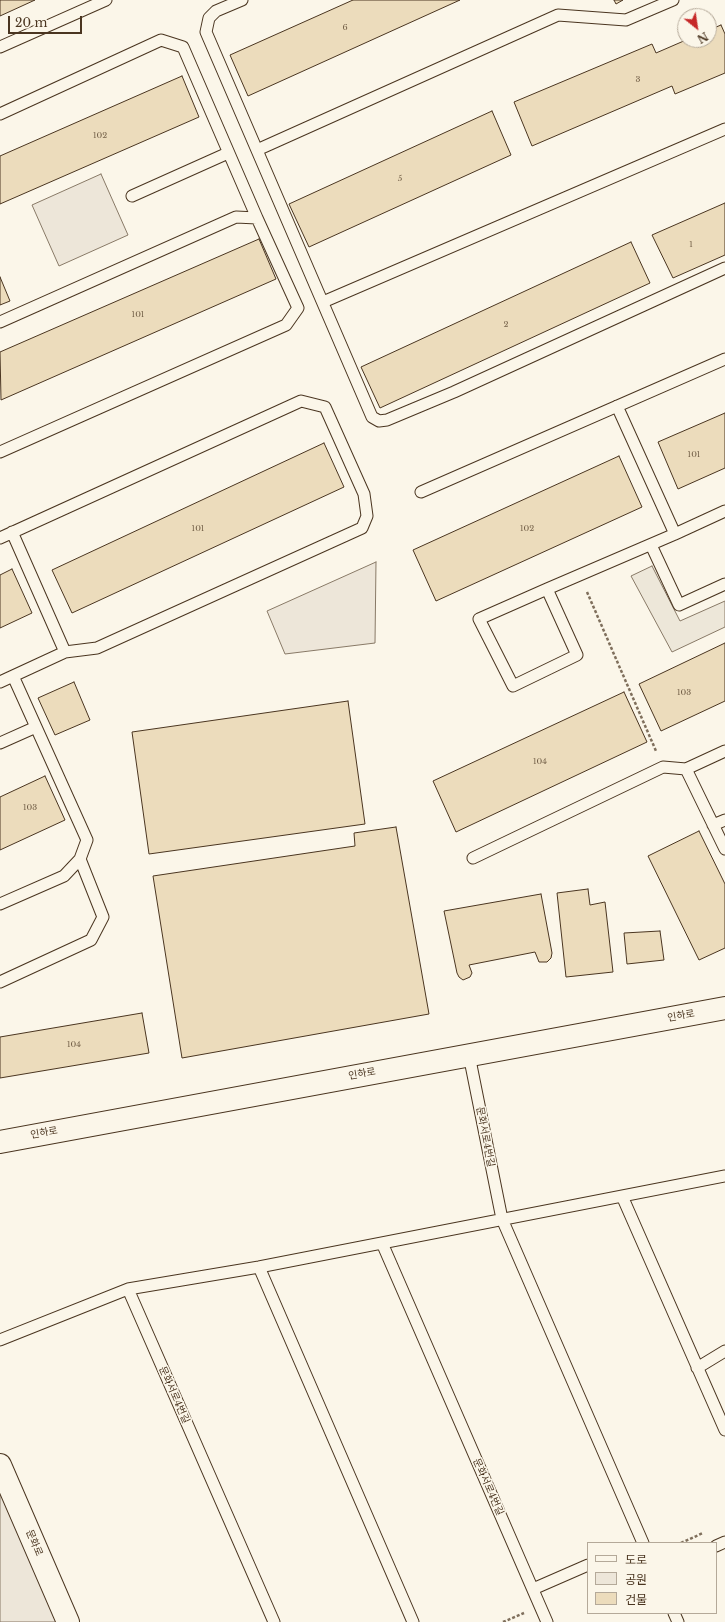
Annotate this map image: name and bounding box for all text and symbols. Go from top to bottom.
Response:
scale bar [10,8,84,34]
north arrow [677,8,717,48]
text: 20 m [15,15,47,30]
house number: 6 [342,23,348,33]
text: N [695,29,710,46]
house number: 3 [636,75,640,85]
house number: 102 [93,131,107,141]
house number: 5 [398,174,402,184]
house number: 1 [689,240,693,250]
house number: 101 [132,310,144,320]
house number: 2 [504,320,508,330]
house number: 101 [688,450,700,460]
house number: 101 [192,524,204,534]
house number: 102 [520,524,534,534]
house number: 103 [677,688,691,698]
house number: 104 [533,757,547,767]
house number: 103 [23,803,37,813]
street label: 인하로 [666,1008,696,1024]
house number: 104 [67,1040,81,1050]
street label: 인하로 [347,1066,377,1082]
street label: 문화서로4번길 [473,1106,497,1168]
street label: 인하로 [29,1125,59,1141]
street label: 문화서로4번길 [156,1365,192,1425]
street label: 문화서로4번길 [470,1457,506,1517]
street label: 문화로 [23,1528,45,1558]
legend [587,1542,717,1614]
text: 도로 [625,1552,647,1567]
text: 공원 [625,1572,647,1587]
text: 건물 [625,1592,647,1607]

